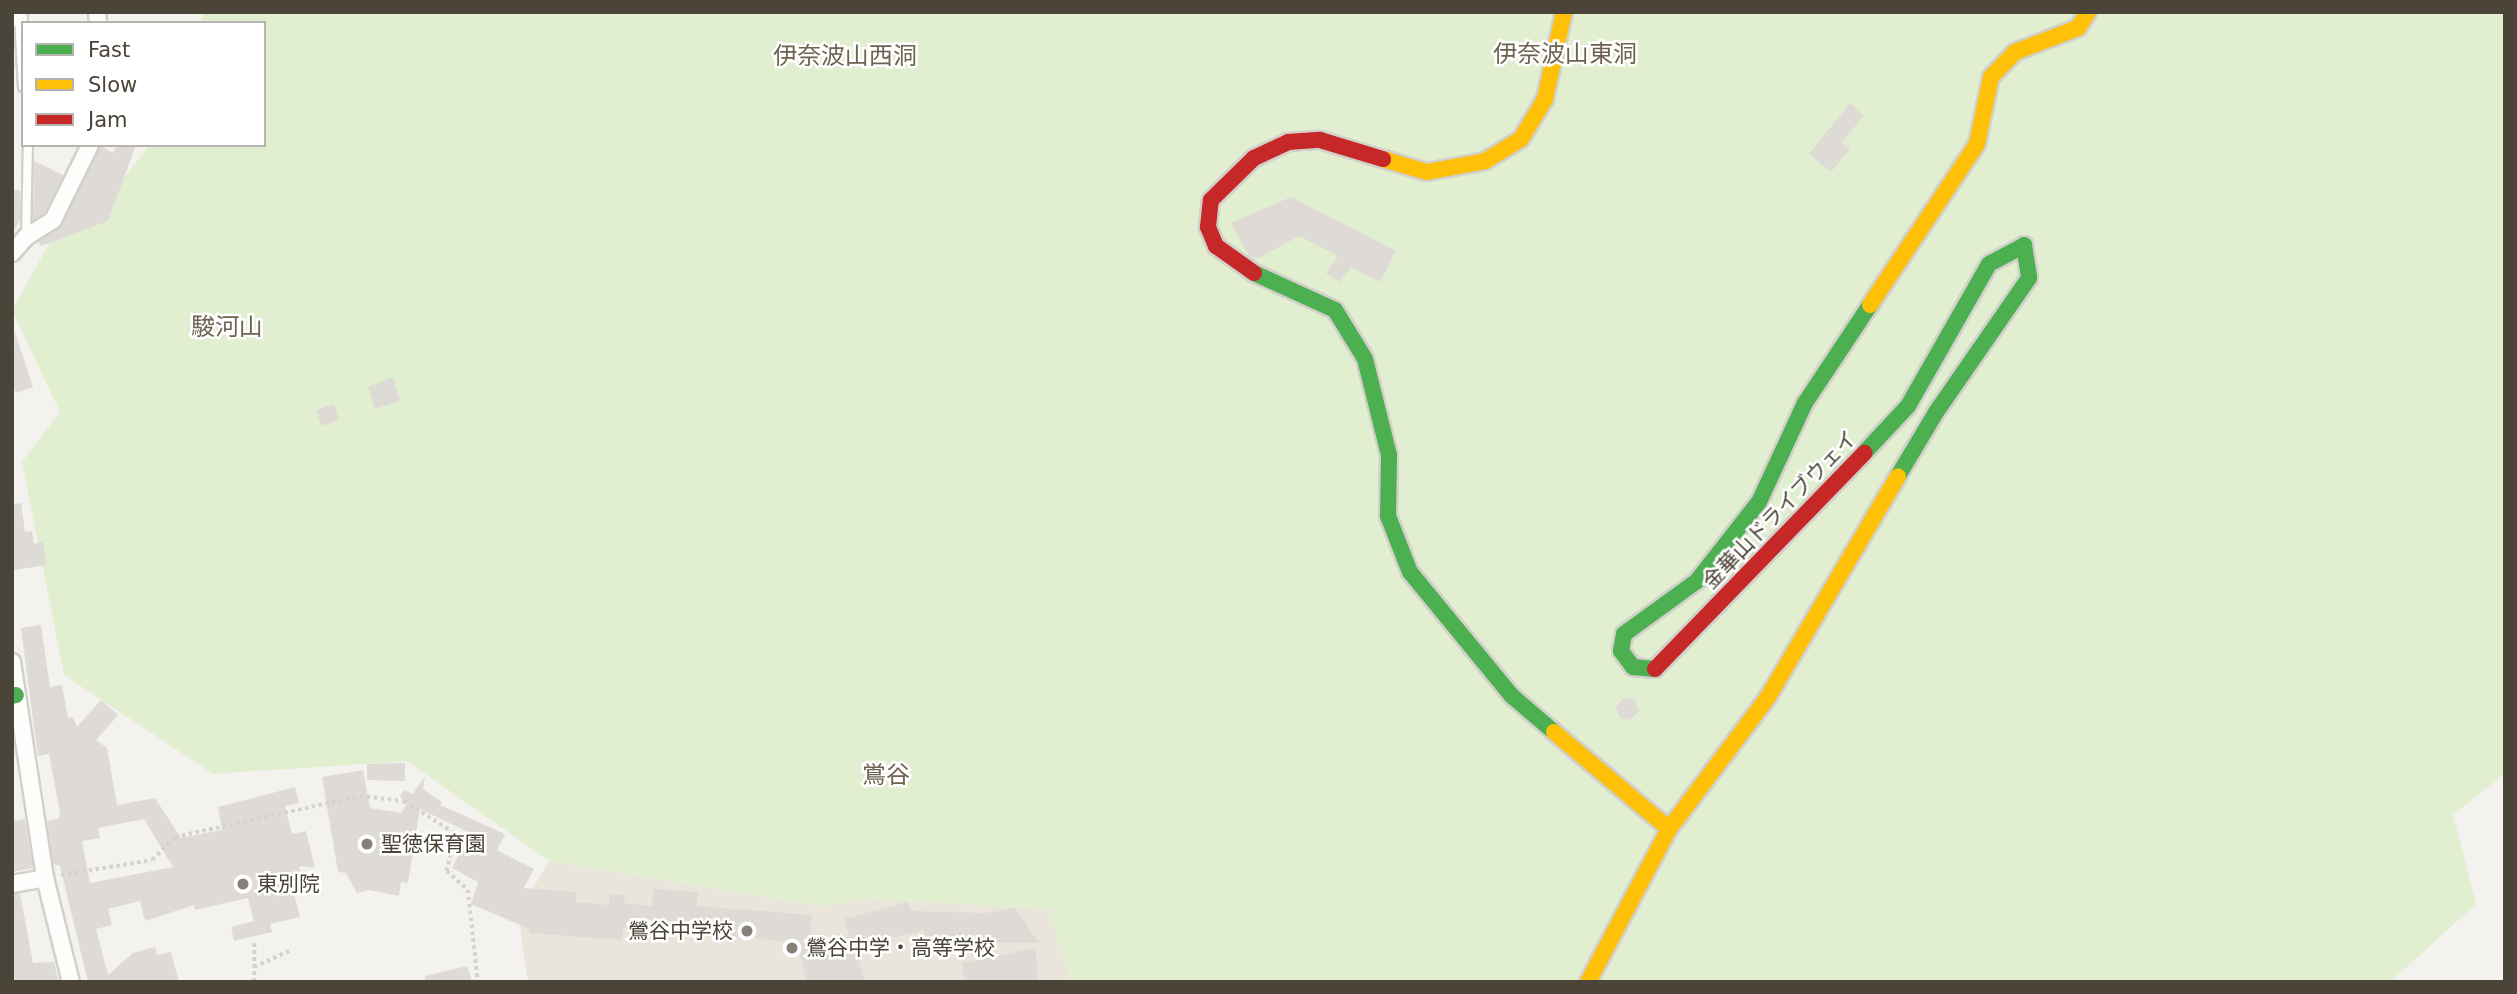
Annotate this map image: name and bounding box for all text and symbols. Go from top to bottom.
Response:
legend [21,21,266,147]
text: Fast [88,38,130,62]
district label: 伊奈波山東洞 [1493,41,1637,69]
district label: 伊奈波山西洞 [773,43,917,71]
text: Slow [88,73,137,97]
text: Jam [88,108,128,132]
district label: 駿河山 [191,314,263,342]
street label: 金華山ドライブウェイ [1698,426,1862,594]
district label: 鴬谷 [862,762,910,790]
place label: 聖徳保育園 [381,831,486,857]
marker: 聖徳保育園 [359,836,375,852]
place label: 東別院 [257,871,320,897]
marker: 東別院 [235,876,251,892]
place label: 鶯谷中学校 [628,918,733,944]
marker: 鶯谷中学校 [739,923,755,939]
place label: 鶯谷中学・高等学校 [806,935,995,961]
marker: 鶯谷中学・高等学校 [784,940,800,956]

